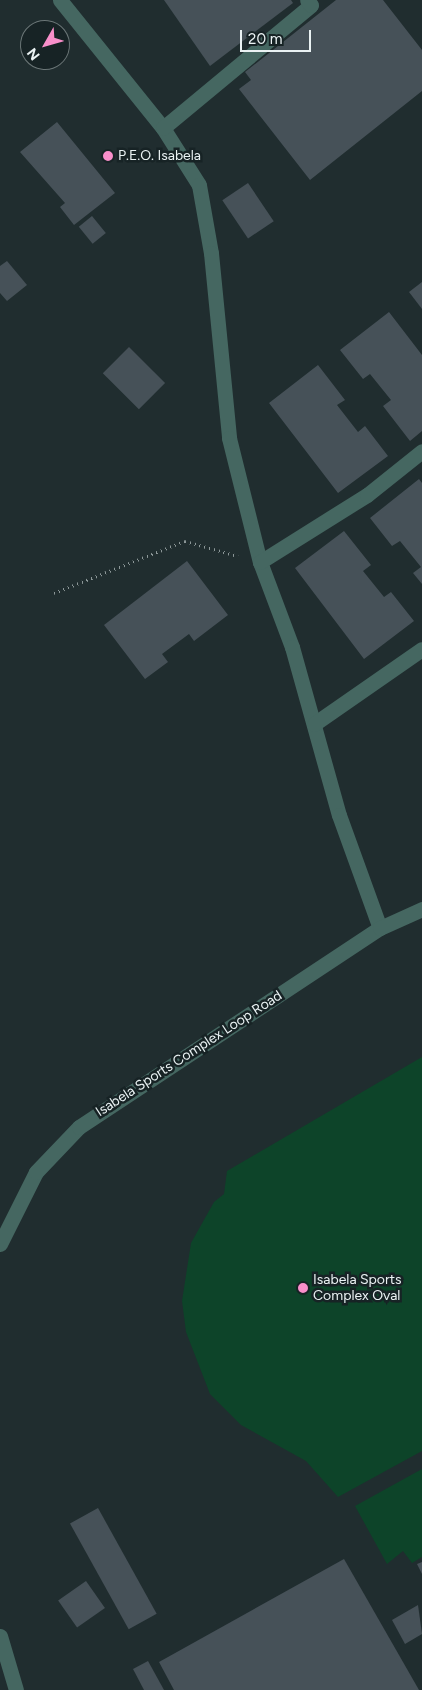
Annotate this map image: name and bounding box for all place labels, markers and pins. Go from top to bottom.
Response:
place label: P.E.O. Isabela [118,148,201,164]
marker: P.E.O. Isabela [102,150,114,162]
place label: Isabela Sports Complex Oval [313,1272,402,1304]
marker: Isabela Sports Complex Oval [297,1282,309,1294]

